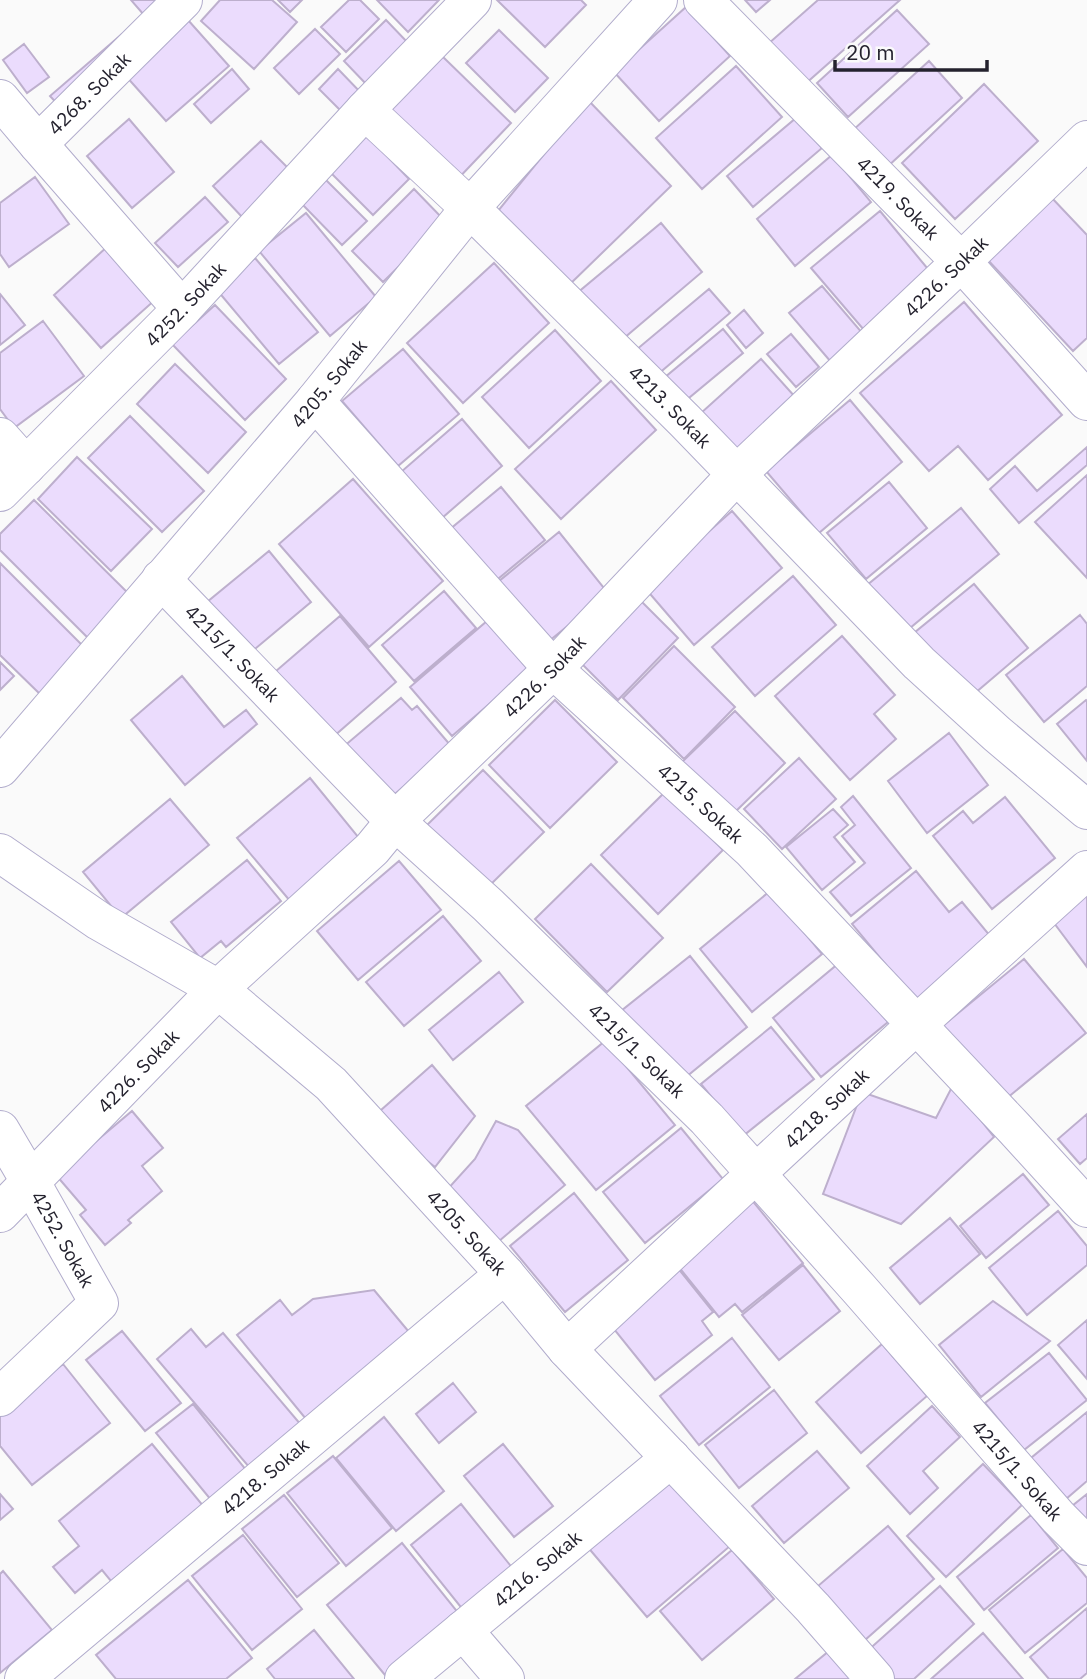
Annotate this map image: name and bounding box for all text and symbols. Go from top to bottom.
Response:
scale bar [835,28,987,72]
text: 20 m [846,38,895,66]
street label: 4268. Sokak [43,47,136,139]
street label: 4219. Sokak [852,151,944,245]
street label: 4226. Sokak [899,231,993,322]
street label: 4252. Sokak [140,257,231,351]
street label: 4205. Sokak [286,334,372,432]
street label: 4213. Sokak [624,360,716,453]
street label: 4215/1. Sokak [180,600,285,707]
street label: 4226. Sokak [498,630,591,723]
street label: 4215. Sokak [653,758,748,848]
street label: 4215/1. Sokak [583,998,690,1103]
street label: 4226. Sokak [92,1024,184,1118]
street label: 4218. Sokak [779,1063,874,1153]
street label: 4205. Sokak [422,1185,512,1280]
street label: 4252. Sokak [26,1187,100,1292]
street label: 4215/1. Sokak [967,1415,1068,1526]
street label: 4218. Sokak [216,1432,314,1520]
street label: 4216. Sokak [488,1525,586,1612]

